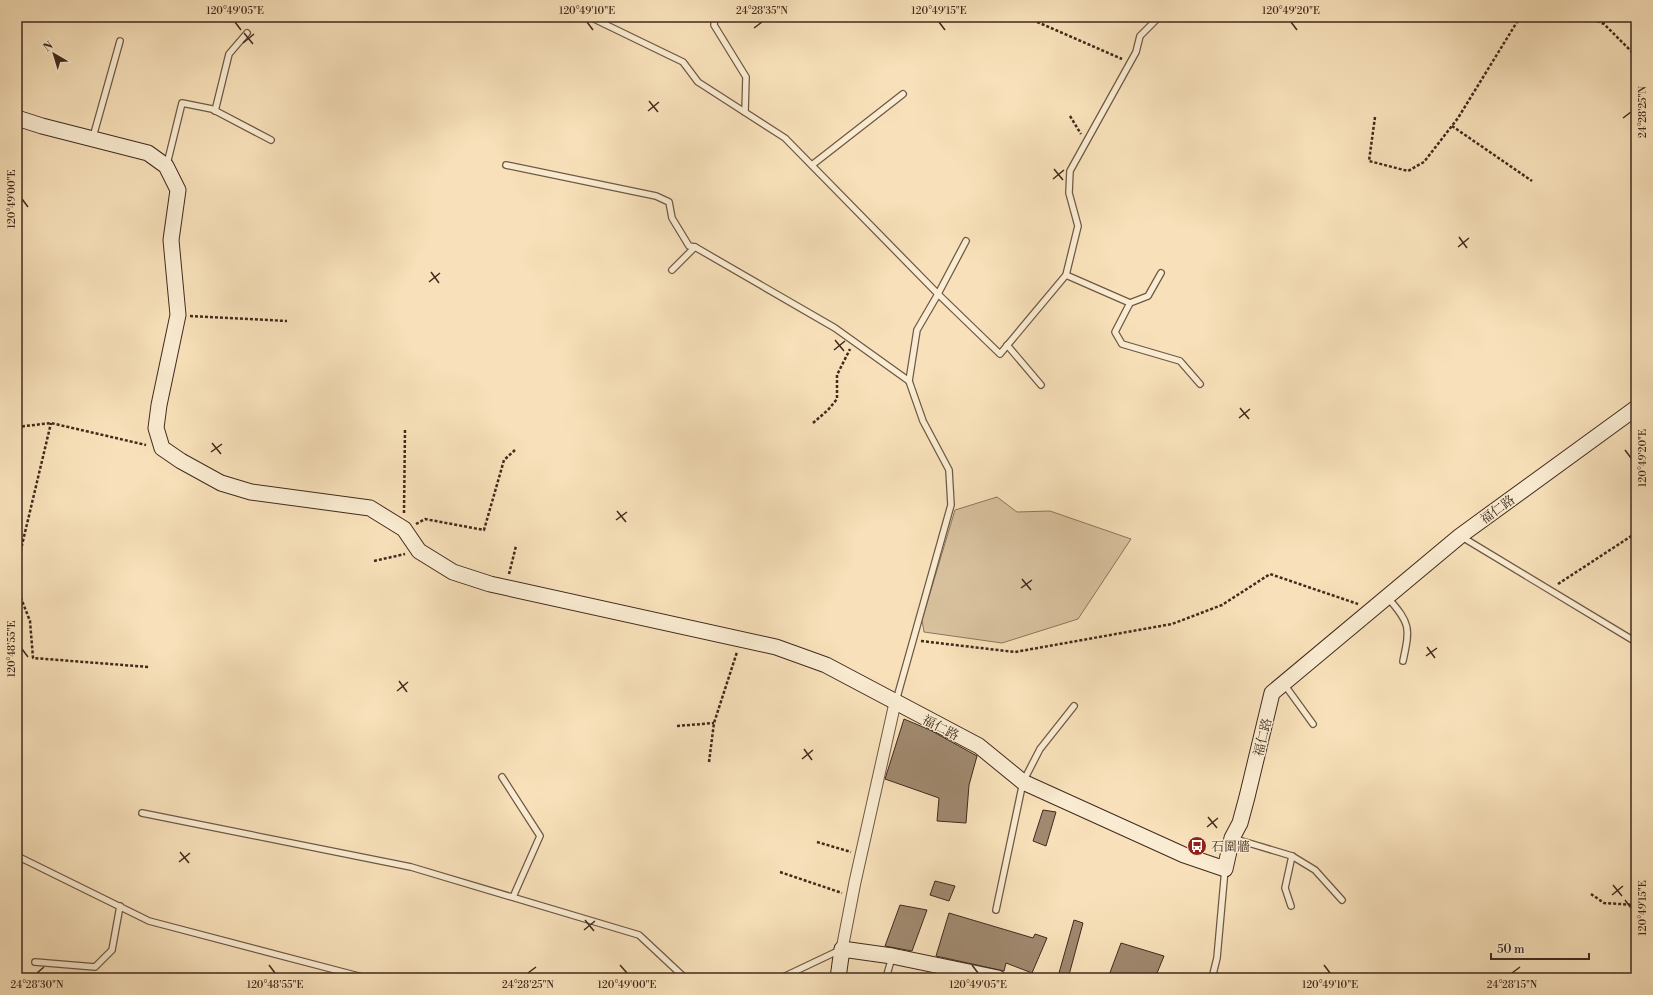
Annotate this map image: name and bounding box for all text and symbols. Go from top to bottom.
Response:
text: 120°49'05"E [206,5,264,17]
text: 120°49'10"E [559,5,615,17]
text: 24°28'35"N [736,5,788,17]
text: 120°49'15"E [911,5,967,17]
text: 120°49'20"E [1262,5,1320,17]
north arrow [34,34,74,74]
text: N [41,39,56,55]
text: 24°28'25"N [1637,85,1649,138]
text: 120°49'00"E [6,169,18,228]
text: 120°49'20"E [1637,429,1649,487]
street label: 福仁路 [1477,492,1518,528]
text: 120°48'55"E [6,621,18,677]
street label: 福仁路 [920,712,962,744]
street label: 福仁路 [1250,716,1275,758]
bus stop icon: 石圍牆 [1186,835,1208,857]
place label: 石圍牆 [1211,839,1250,855]
text: 120°49'15"E [1637,880,1649,936]
scale bar [1491,935,1589,961]
text: 50 m [1497,942,1525,957]
text: 24°28'30"N [11,979,64,991]
text: 120°48'55"E [247,979,303,991]
text: 24°28'25"N [502,979,555,991]
text: 120°49'00"E [598,979,657,991]
text: 120°49'05"E [949,979,1007,991]
text: 120°49'10"E [1302,979,1358,991]
text: 24°28'15"N [1487,979,1538,991]

